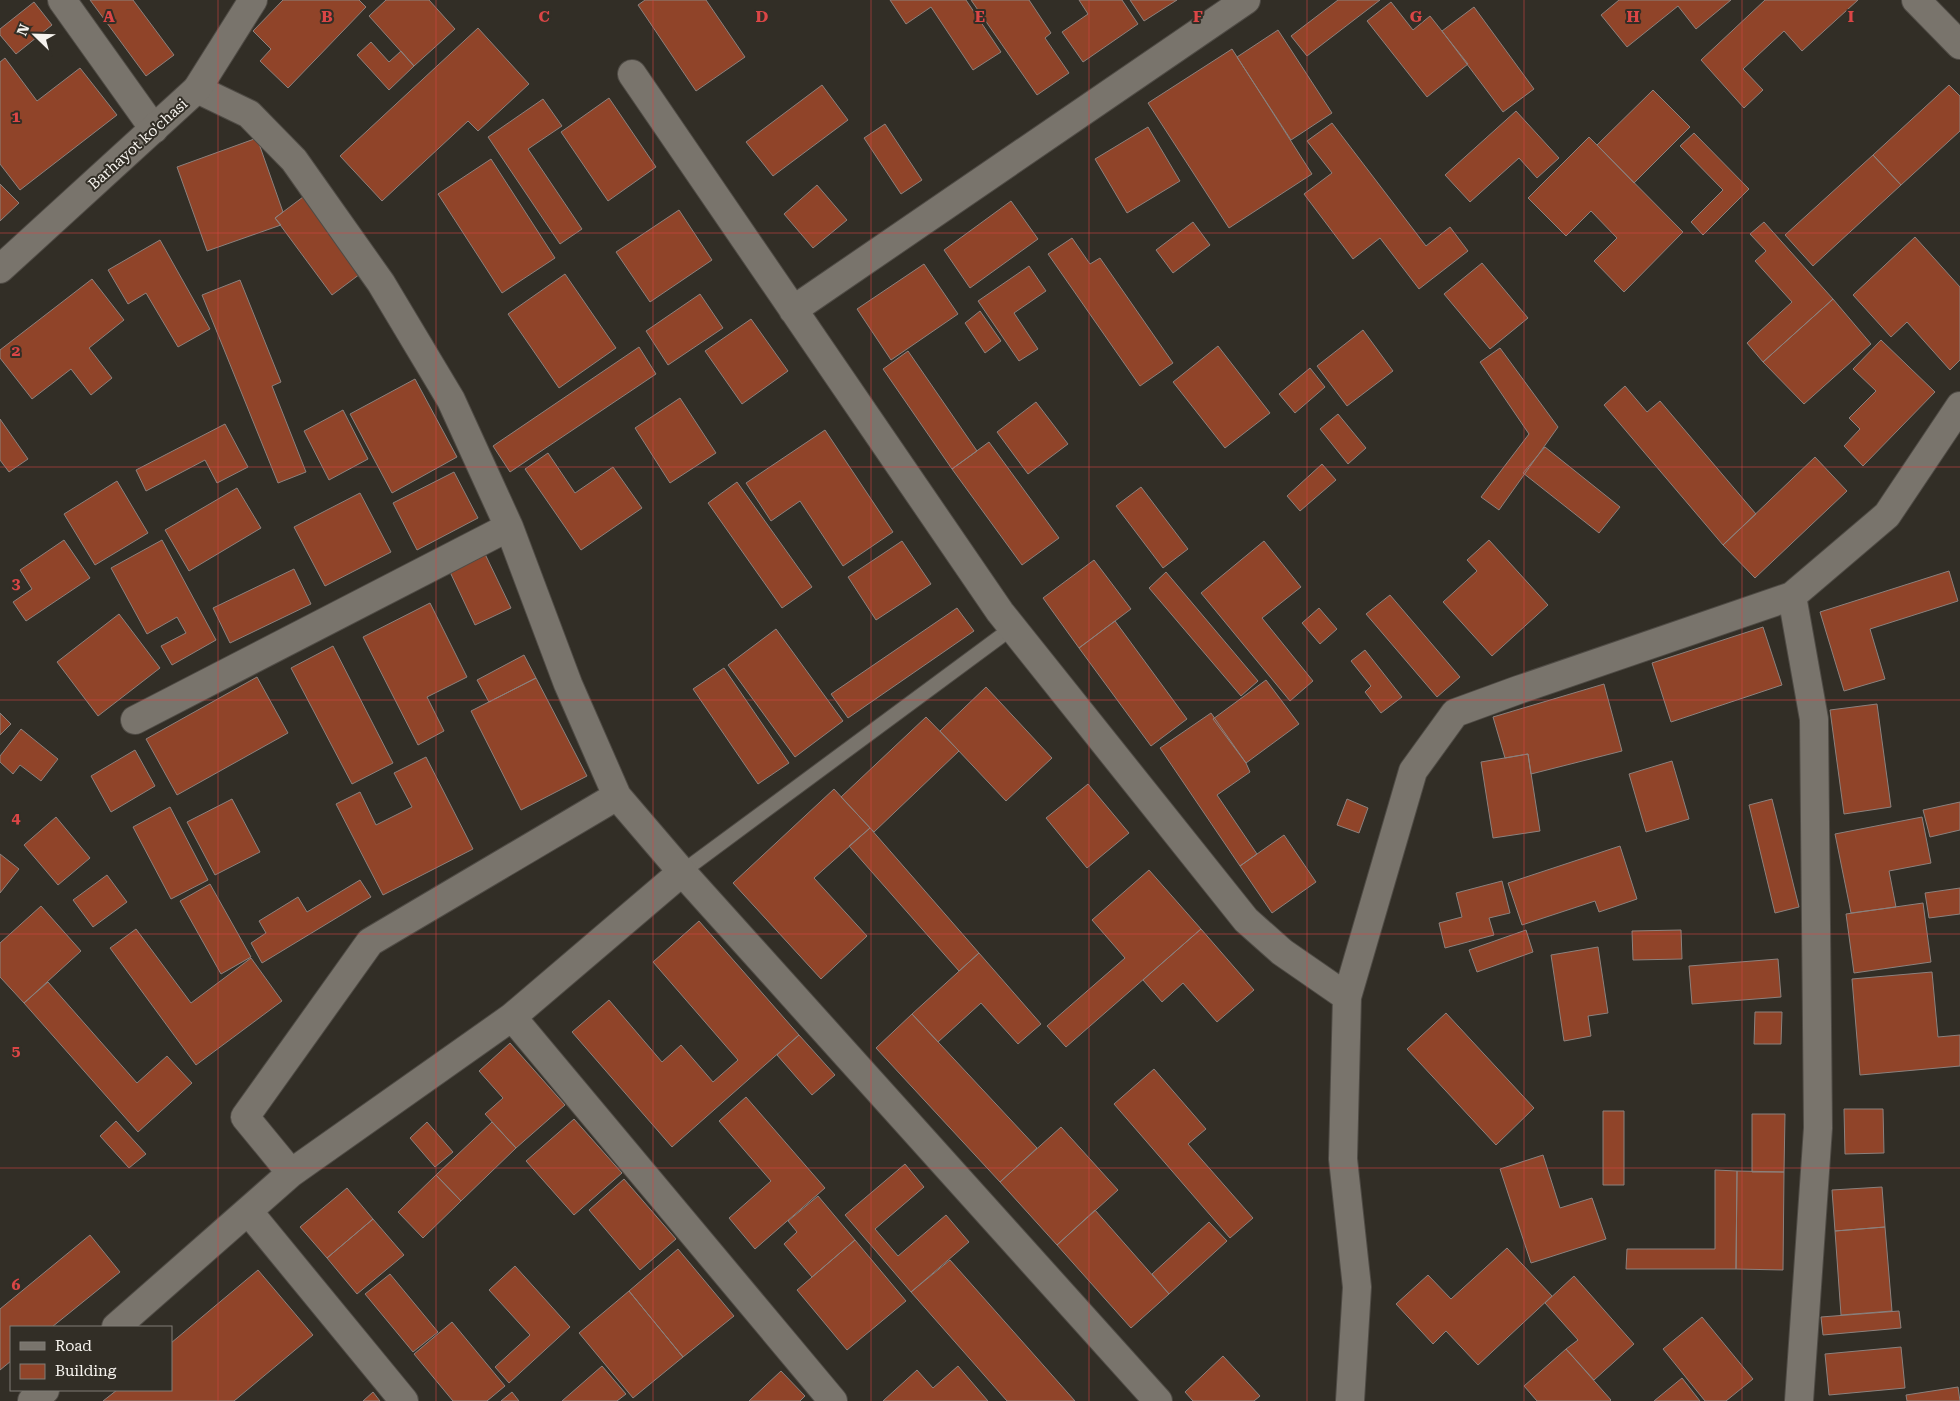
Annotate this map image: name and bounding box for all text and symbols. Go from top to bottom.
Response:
text: A [103,7,115,26]
text: B [321,7,333,26]
text: C [538,7,550,26]
text: D [756,7,769,26]
text: E [975,7,985,26]
text: F [1193,7,1203,26]
text: G [1410,7,1423,26]
text: H [1626,7,1640,26]
text: I [1848,7,1854,26]
north arrow [10,10,60,60]
text: N [14,22,33,38]
street label: Barhayot ko'chasi [85,95,191,193]
text: 1 [12,107,21,126]
text: 2 [12,341,21,360]
text: 3 [12,574,21,593]
text: 4 [12,808,21,827]
text: 5 [12,1041,21,1060]
text: 6 [12,1275,21,1294]
legend [10,1326,172,1391]
text: Road [55,1337,92,1355]
text: Building [55,1362,117,1380]

